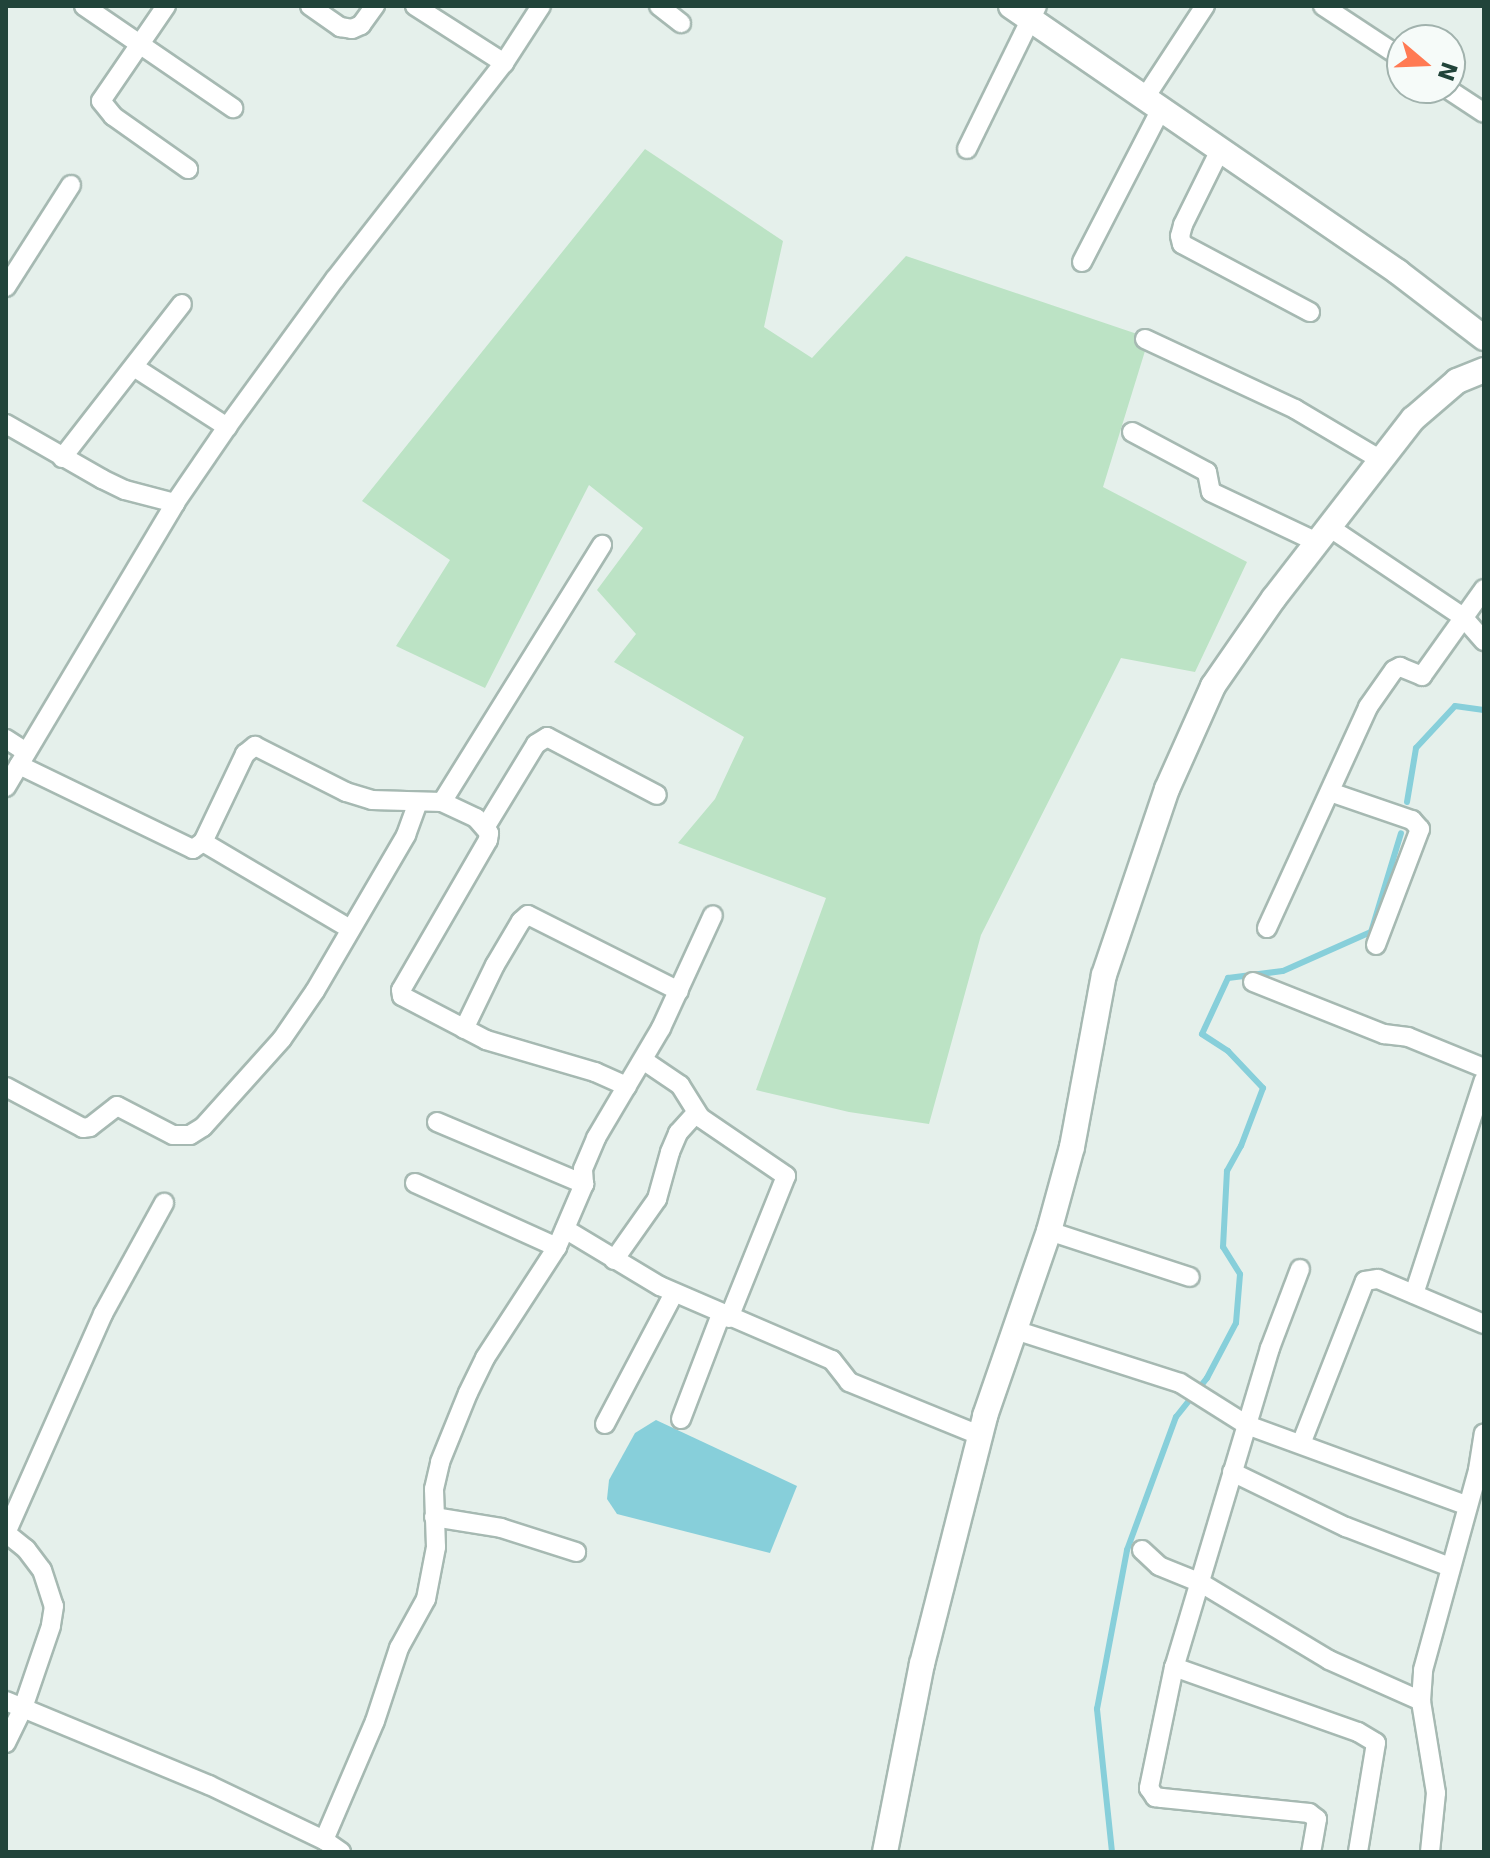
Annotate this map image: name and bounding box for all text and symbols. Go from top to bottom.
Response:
north arrow [1386,24,1466,104]
text: N [1432,59,1462,84]

